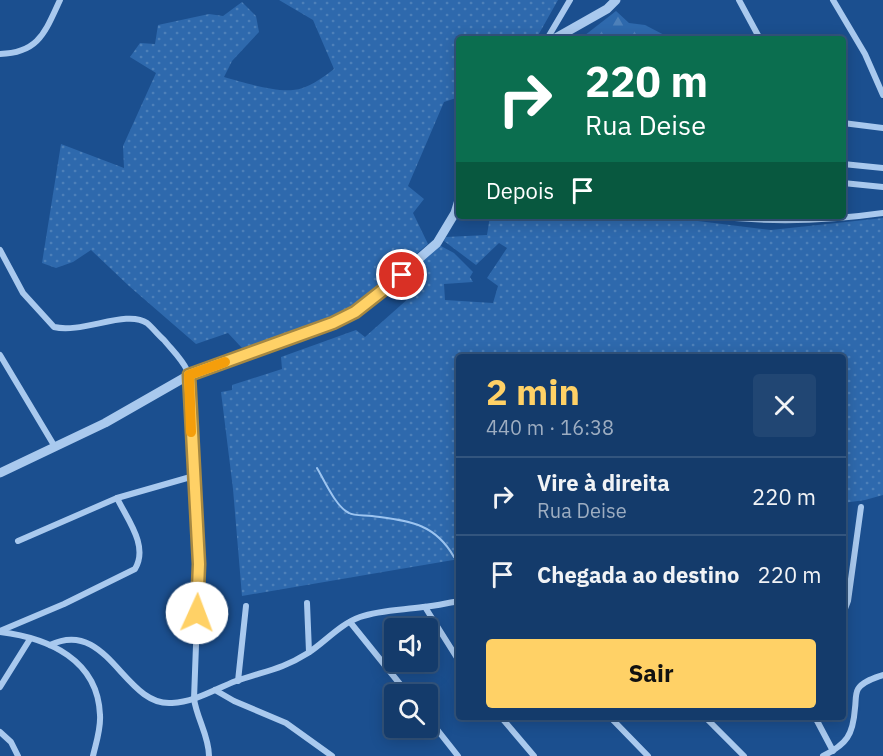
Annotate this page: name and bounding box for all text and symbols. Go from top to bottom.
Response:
text: 220 m [585,54,708,109]
icon: right [486,60,564,138]
text: Rua Deise [585,107,706,142]
icon: arrive [566,174,599,207]
text: Depois [486,176,554,205]
pin [376,249,427,300]
icon: arrive [385,258,418,291]
text: 2 min [486,368,580,415]
button: close [753,374,816,437]
text: 440 m · 16:38 [486,414,614,441]
text: Vire à direita [537,468,670,497]
icon: right [486,480,519,513]
text: 220 m [752,482,816,511]
text: Rua Deise [537,497,627,524]
icon: arrive [486,558,519,591]
text: Chegada ao destino [537,560,740,589]
text: 220 m [758,560,822,589]
position arrow [165,581,229,645]
map controls [384,618,438,738]
button: sound [384,618,438,672]
button: Sair [486,639,816,708]
button: search [384,684,438,738]

